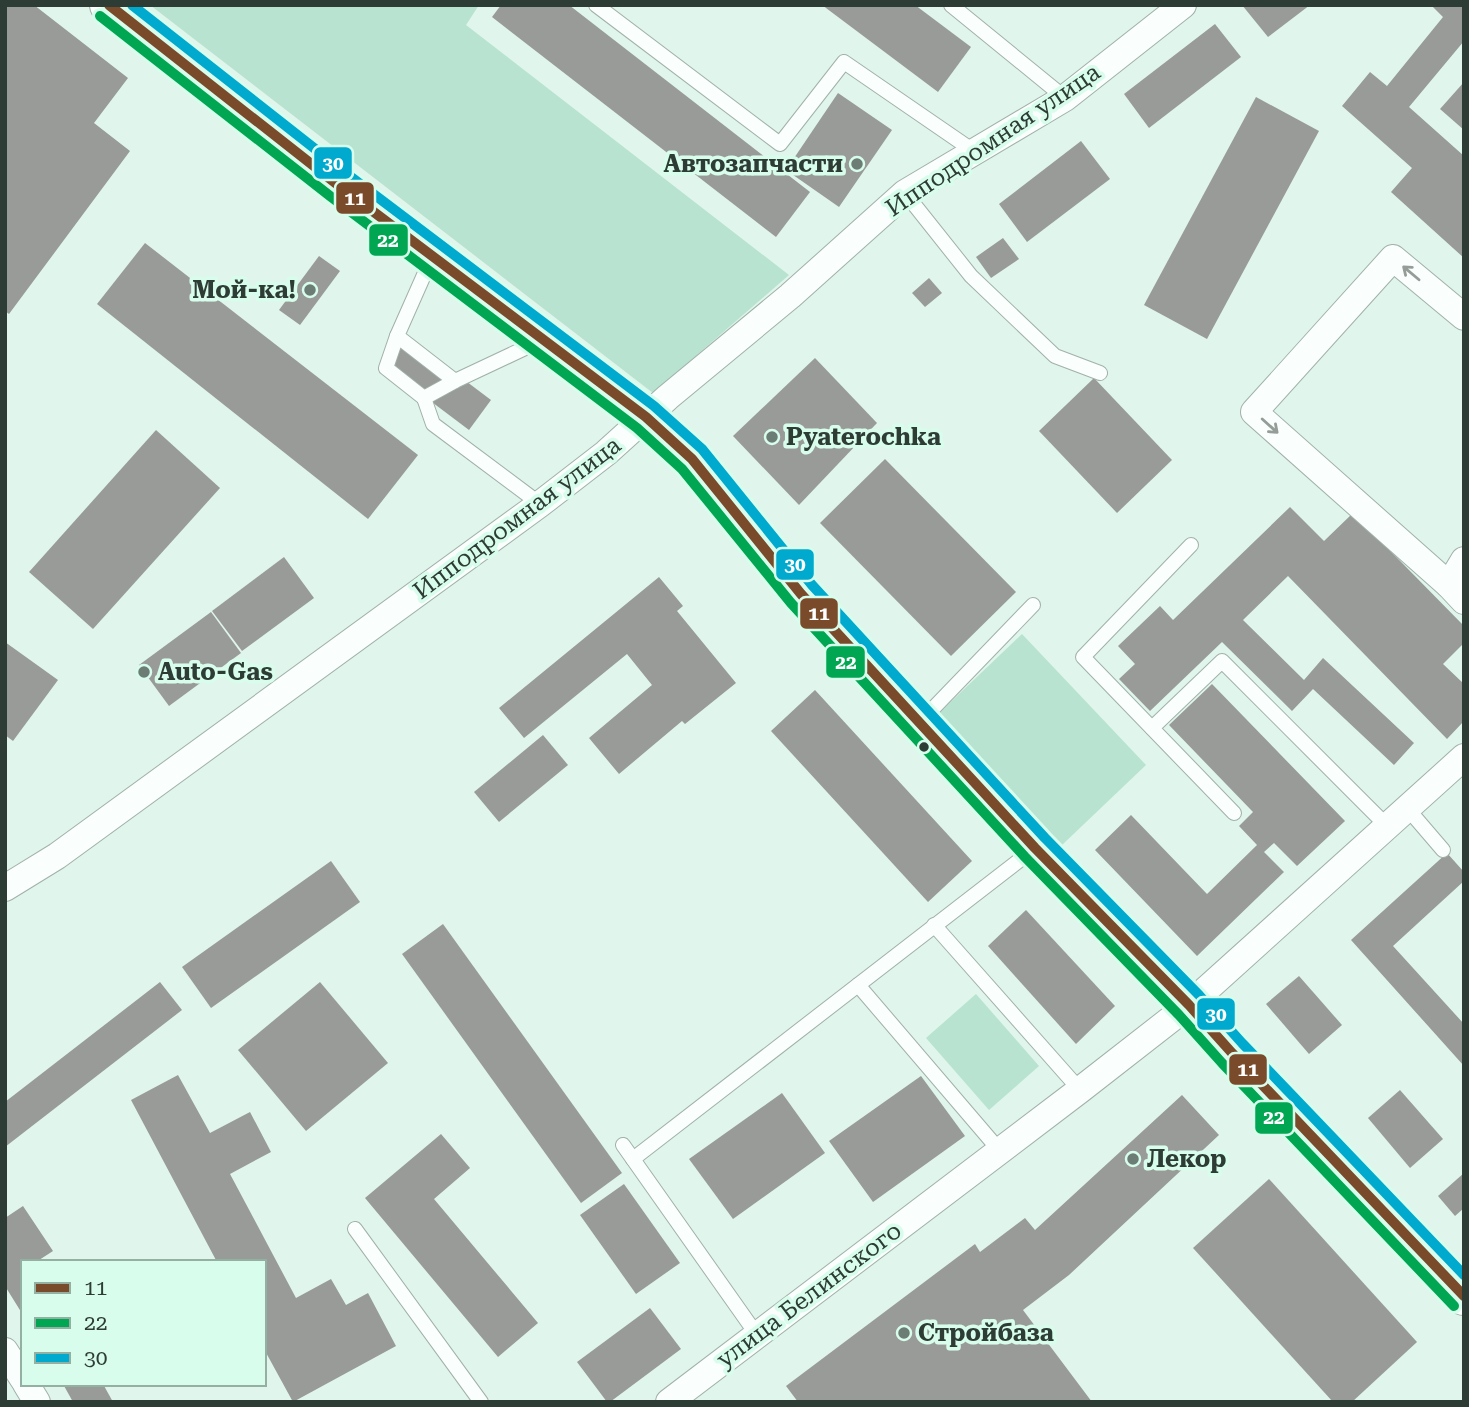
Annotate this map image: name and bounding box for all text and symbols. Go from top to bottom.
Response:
street label: Ипподромная улица [881,58,1105,222]
line badge: 30 [313,146,353,180]
place label: Автозапчасти [664,150,843,178]
text: 30 [322,152,344,175]
marker: Автозапчасти [849,156,865,172]
line badge: 11 [335,181,375,215]
text: 11 [344,187,366,210]
line badge: 22 [368,223,409,257]
text: 22 [377,229,399,252]
one-way arrow [1403,265,1421,281]
place label: Мой-ка! [192,276,296,304]
marker: Мой-ка! [302,282,318,298]
one-way arrow [1261,418,1279,434]
place label: Pyaterochka [786,423,941,451]
marker: Pyaterochka [764,429,780,445]
street label: Ипподромная улица [408,431,626,605]
line badge: 30 [775,548,815,581]
text: 30 [784,553,806,576]
line badge: 11 [799,597,839,630]
text: 11 [808,602,830,625]
line badge: 22 [825,645,866,679]
text: 22 [835,651,857,674]
place label: Auto-Gas [158,658,273,686]
marker: Auto-Gas [136,664,152,680]
unlabelled marker [917,740,931,754]
line badge: 30 [1196,997,1236,1031]
text: 30 [1205,1003,1227,1026]
line badge: 11 [1228,1053,1268,1086]
text: 11 [1237,1058,1259,1081]
line badge: 22 [1254,1101,1294,1135]
text: 22 [1263,1106,1285,1129]
place label: Лекор [1147,1145,1227,1173]
marker: Лекор [1125,1151,1141,1167]
street label: улица Белинского [711,1216,907,1374]
legend [21,1260,266,1386]
text: 11 [84,1276,108,1300]
text: 22 [84,1311,108,1335]
place label: Стройбаза [918,1319,1054,1347]
marker: Стройбаза [896,1325,912,1341]
text: 30 [84,1346,108,1370]

